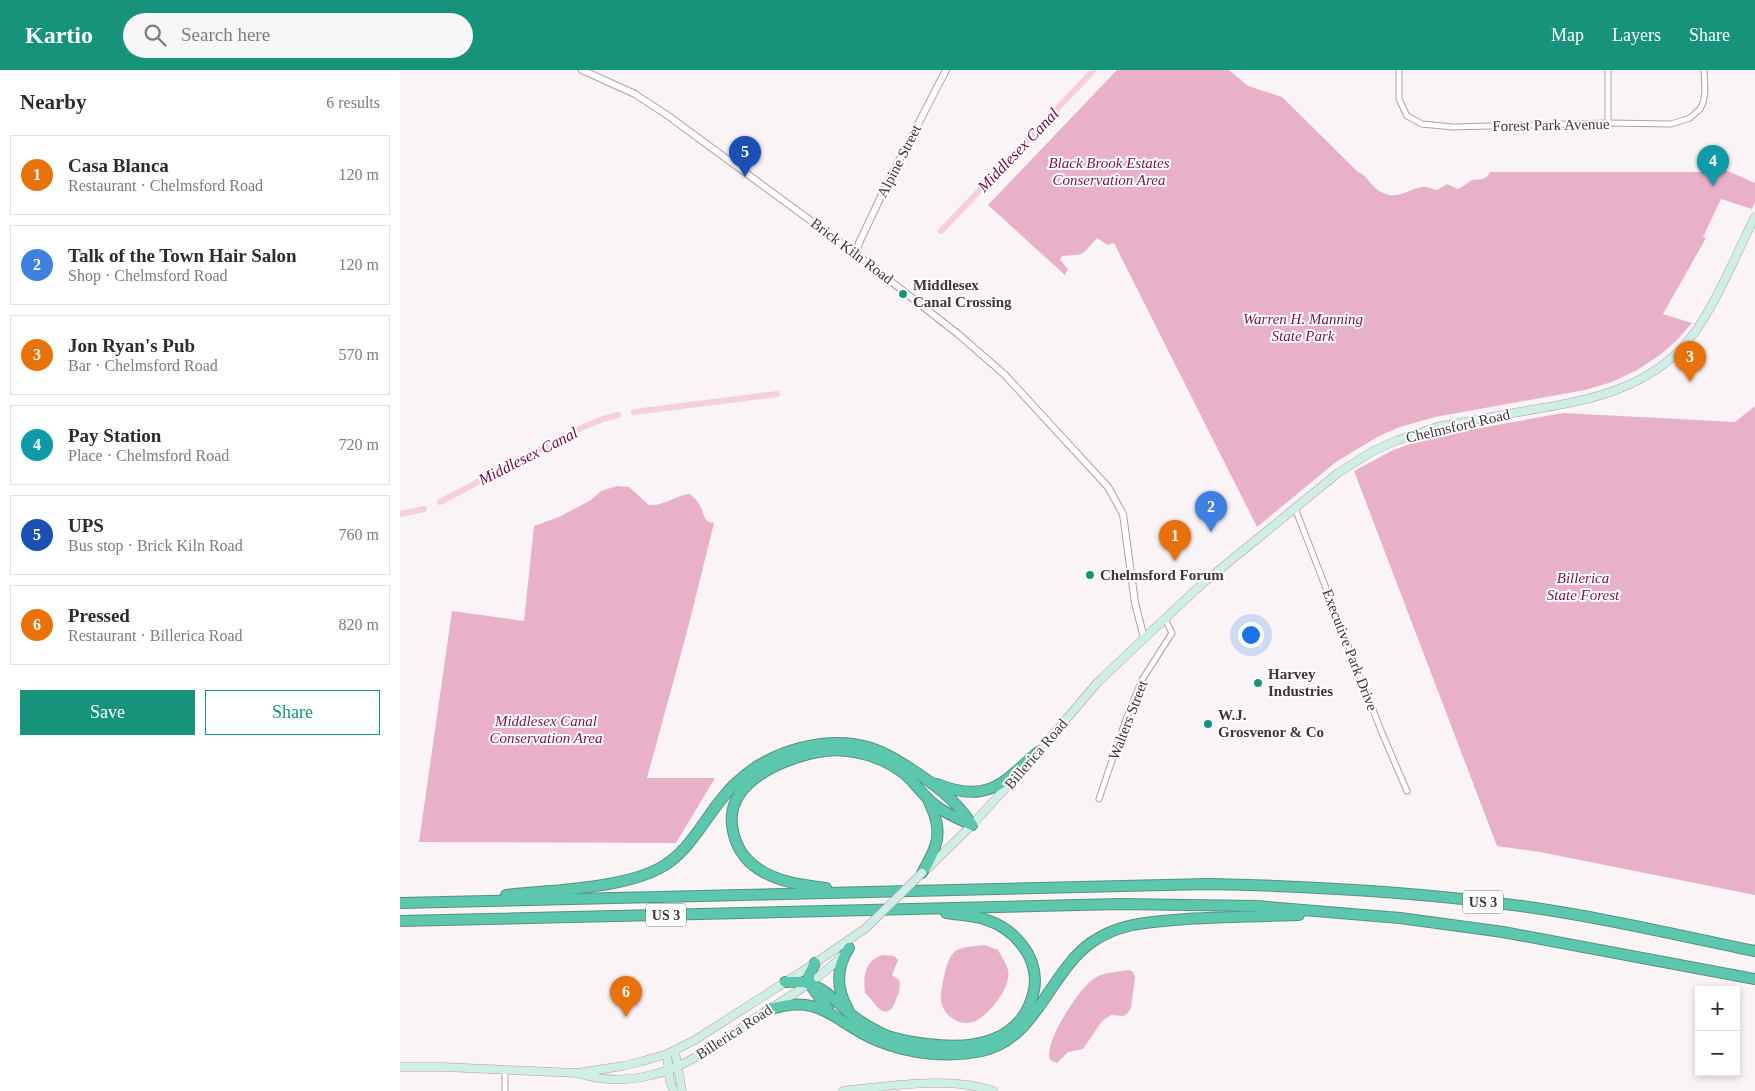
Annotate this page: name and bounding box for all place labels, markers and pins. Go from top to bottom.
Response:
pin: 5 [729,136,761,177]
pin: 4 [1697,145,1729,186]
place label: Middlesex Canal Crossing [913,277,1012,310]
marker: Middlesex Canal Crossing [897,288,909,300]
pin: 3 [1674,341,1706,382]
pin: 2 [1195,491,1227,532]
pin: 1 [1159,520,1191,561]
place label: Chelmsford Forum [1100,567,1224,583]
marker: Chelmsford Forum [1084,569,1096,581]
place label: Harvey Industries [1268,666,1333,699]
marker: Harvey Industries [1252,677,1264,689]
place label: W.J. Grosvenor & Co [1218,707,1324,740]
marker: W.J. Grosvenor & Co [1202,718,1214,730]
pin: 6 [610,976,642,1017]

